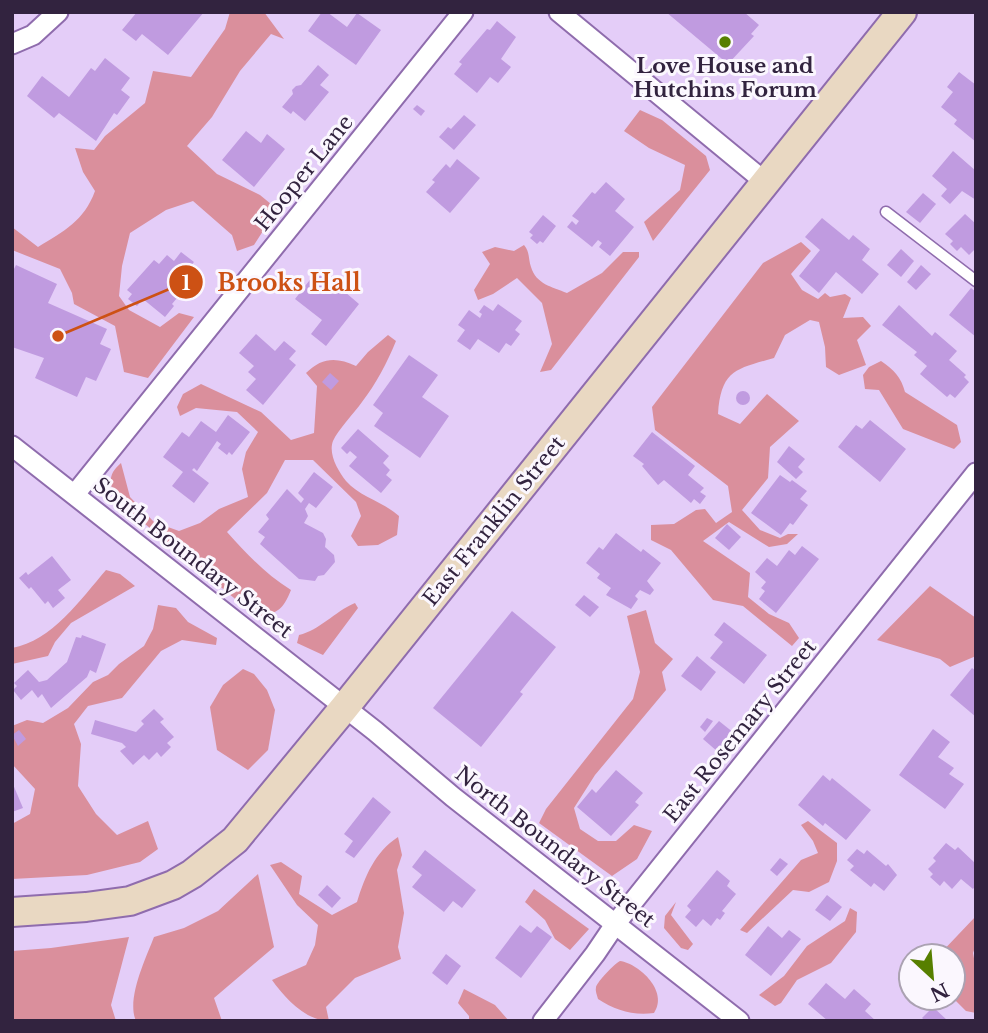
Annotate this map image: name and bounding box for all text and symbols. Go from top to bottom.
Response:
marker: Love House and Hutchins Forum [717,34,733,50]
place label: Love House and Hutchins Forum [633,53,817,103]
street label: Hooper Lane [249,110,359,236]
callout: Brooks Hall [169,260,375,304]
text: Brooks Hall [217,269,361,297]
text: 1 [181,270,191,296]
street label: East Franklin Street [418,431,571,611]
street label: South Boundary Street [88,472,298,644]
street label: East Rosemary Street [658,634,822,828]
street label: North Boundary Street [450,761,660,933]
north arrow [897,942,967,1012]
text: N [926,978,952,1006]

